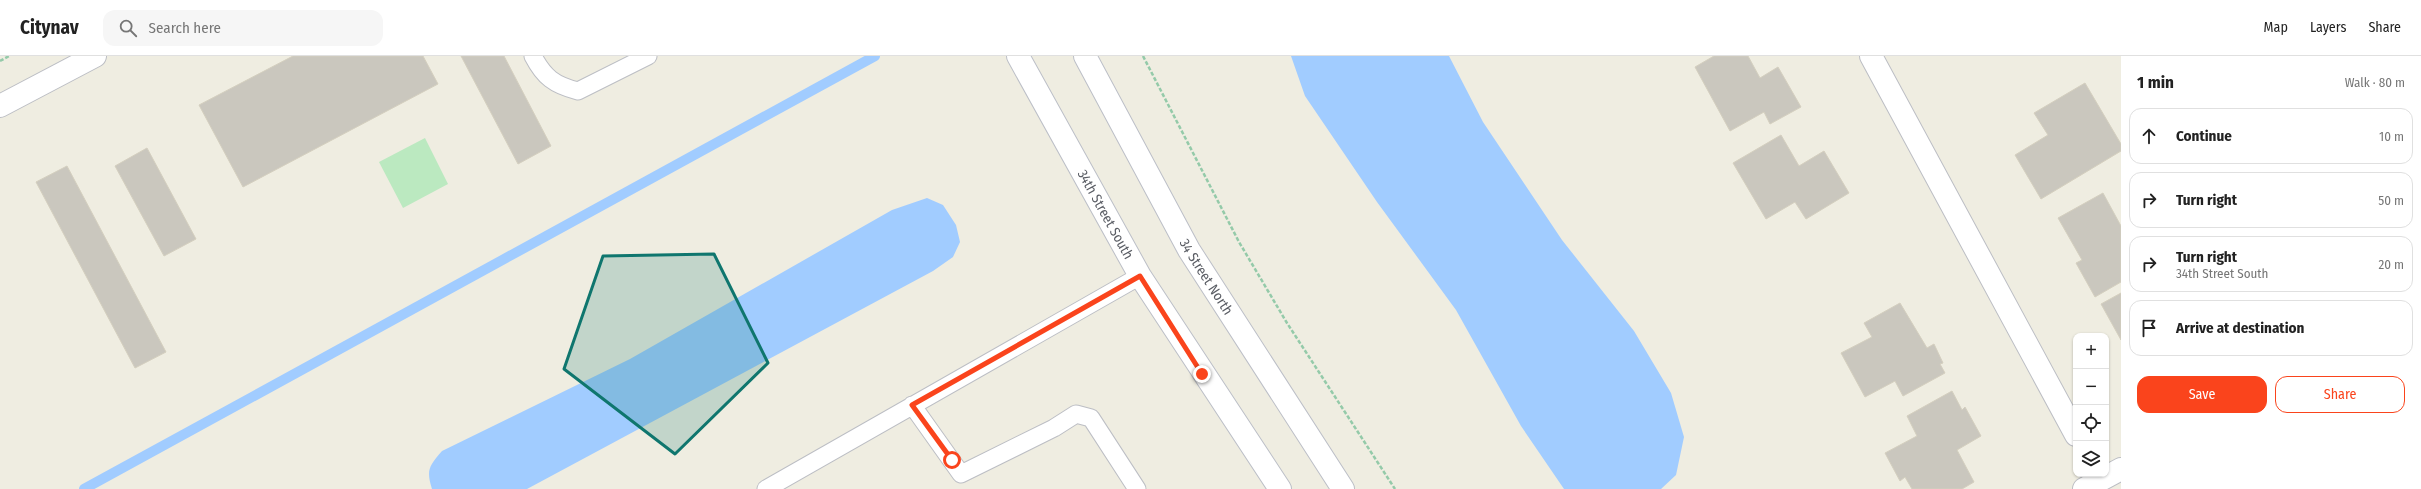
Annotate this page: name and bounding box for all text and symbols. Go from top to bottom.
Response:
search box [103,10,383,46]
text: Citynav [20,16,79,39]
icon: search [117,17,139,39]
text: Search here [149,19,221,37]
text: Map [2264,19,2288,36]
text: Layers [2310,19,2346,36]
text: Share [2368,19,2401,36]
text: 1 min [2137,72,2174,93]
text: Walk · 80 m [2345,75,2405,90]
icon: ahead [2138,125,2160,147]
text: Continue [2176,127,2232,145]
text: 10 m [2379,129,2404,144]
street label: 34th Street South [1074,167,1137,262]
icon: right [2138,189,2160,211]
text: Turn right [2176,191,2237,209]
text: 50 m [2378,193,2404,208]
street label: 34 Street North [1176,236,1237,318]
text: Turn right [2176,248,2237,266]
icon: right [2138,253,2160,275]
text: 20 m [2378,257,2404,272]
text: 34th Street South [2176,266,2268,281]
icon: arrive [2138,317,2160,339]
text: Arrive at destination [2176,319,2304,337]
map controls [2073,333,2109,477]
button: + [2073,333,2109,369]
route end [1193,365,1211,383]
button: − [2073,369,2109,405]
button: Save [2137,376,2267,413]
button: Share [2275,376,2405,413]
button: locate [2073,405,2109,441]
button: layers [2073,441,2109,477]
route start [943,451,961,469]

